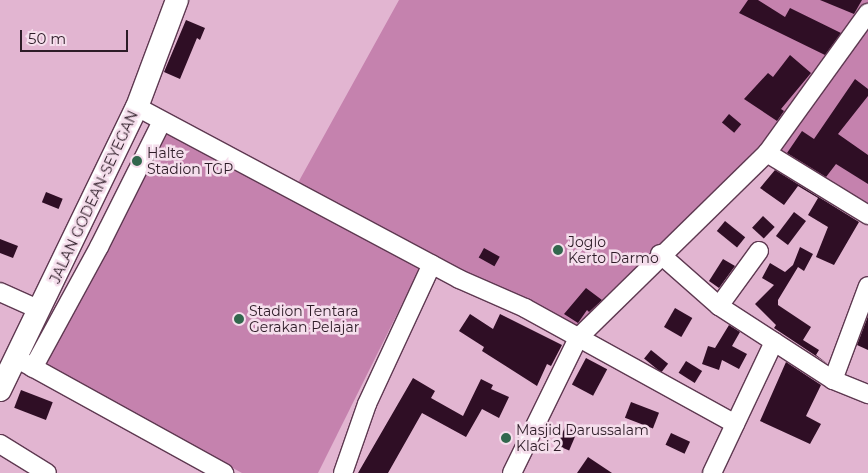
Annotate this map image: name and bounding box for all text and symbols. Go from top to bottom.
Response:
scale bar [22,20,130,52]
text: 50 m [28,29,66,48]
street label: JALAN GODEAN-SEYEGAN [47,108,141,286]
place label: Halte Stadion TGP [147,145,233,178]
marker: Halte Stadion TGP [131,155,143,167]
place label: Joglo Kerto Darmo [568,234,659,266]
marker: Joglo Kerto Darmo [552,244,564,256]
place label: Stadion Tentara Gerakan Pelajar [249,303,359,336]
marker: Stadion Tentara Gerakan Pelajar [233,313,245,325]
place label: Masjid Darussalam Klaci 2 [516,422,649,454]
marker: Masjid Darussalam Klaci 2 [500,432,512,444]

